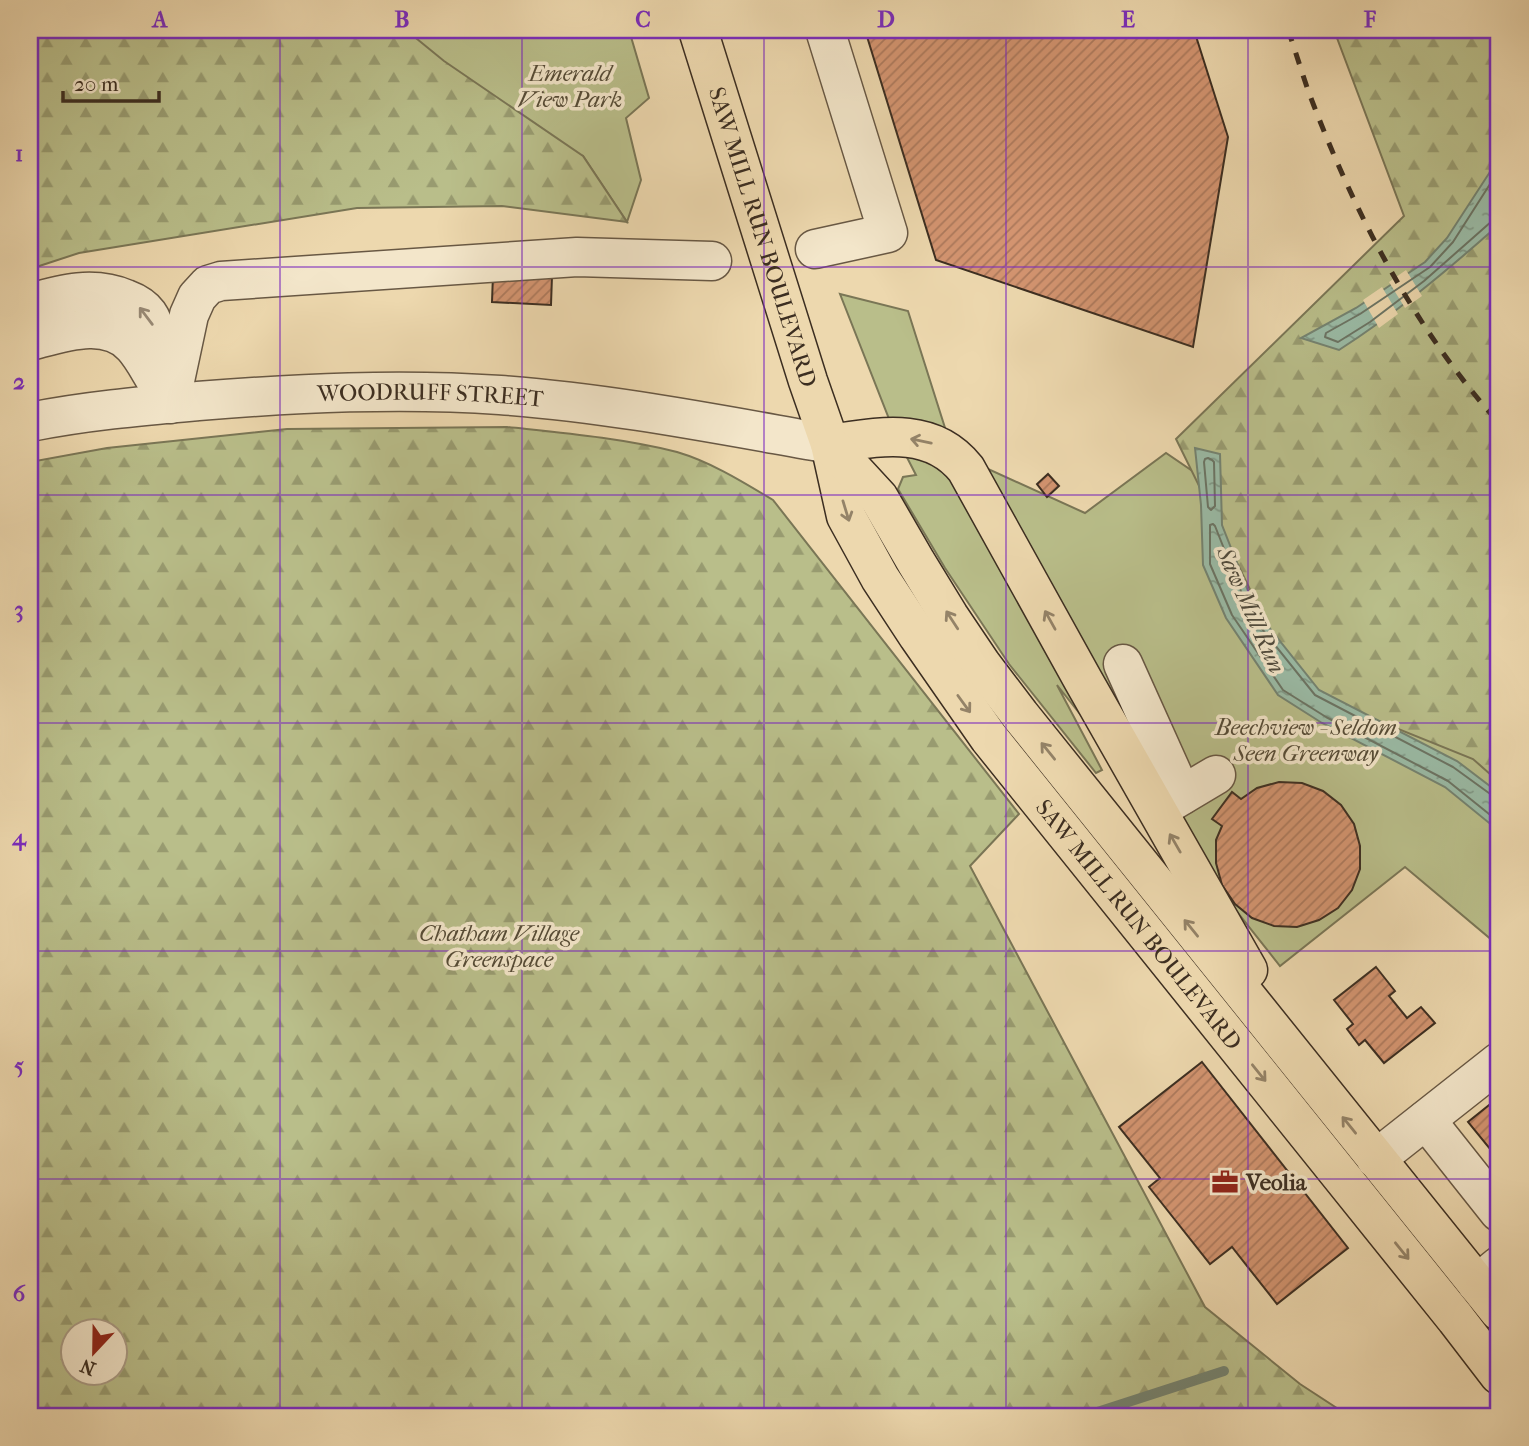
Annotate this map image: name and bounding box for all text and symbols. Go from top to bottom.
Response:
text: A [151,6,169,33]
text: B [395,6,410,33]
text: C [635,6,651,33]
text: D [877,6,895,33]
text: E [1121,6,1135,33]
text: F [1363,6,1377,33]
scale bar [63,60,159,104]
park label: Emerald View Park [518,60,622,113]
text: 20 m [74,72,119,96]
street label: SAW MILL RUN BOULEVARD [703,84,823,391]
text: 1 [15,140,23,167]
one-way arrow [139,306,154,325]
text: 2 [13,368,25,395]
street label: WOODRUFF STREET [316,378,545,412]
one-way arrow [910,434,933,448]
one-way arrow [840,499,853,521]
water label: Saw Mill Run [1210,542,1291,678]
text: 3 [14,596,24,623]
one-way arrow [945,610,959,630]
one-way arrow [1043,611,1057,631]
one-way arrow [957,694,972,713]
park label: Beechview - Seldom Seen Greenway [1213,714,1397,767]
one-way arrow [1041,742,1056,760]
street label: SAW MILL RUN BOULEVARD [1030,794,1248,1055]
text: 4 [11,824,27,851]
one-way arrow [1168,833,1182,853]
park label: Chatham Village Greenspace [419,920,580,973]
one-way arrow [1183,920,1198,938]
text: 5 [14,1052,24,1079]
one-way arrow [1251,1064,1267,1082]
one-way arrow [1341,1116,1356,1134]
office icon: Veolia [1210,1167,1240,1197]
place label: Veolia [1245,1169,1308,1196]
one-way arrow [1394,1241,1409,1259]
text: 6 [13,1280,26,1307]
north arrow [60,1316,130,1386]
text: N [77,1354,99,1380]

